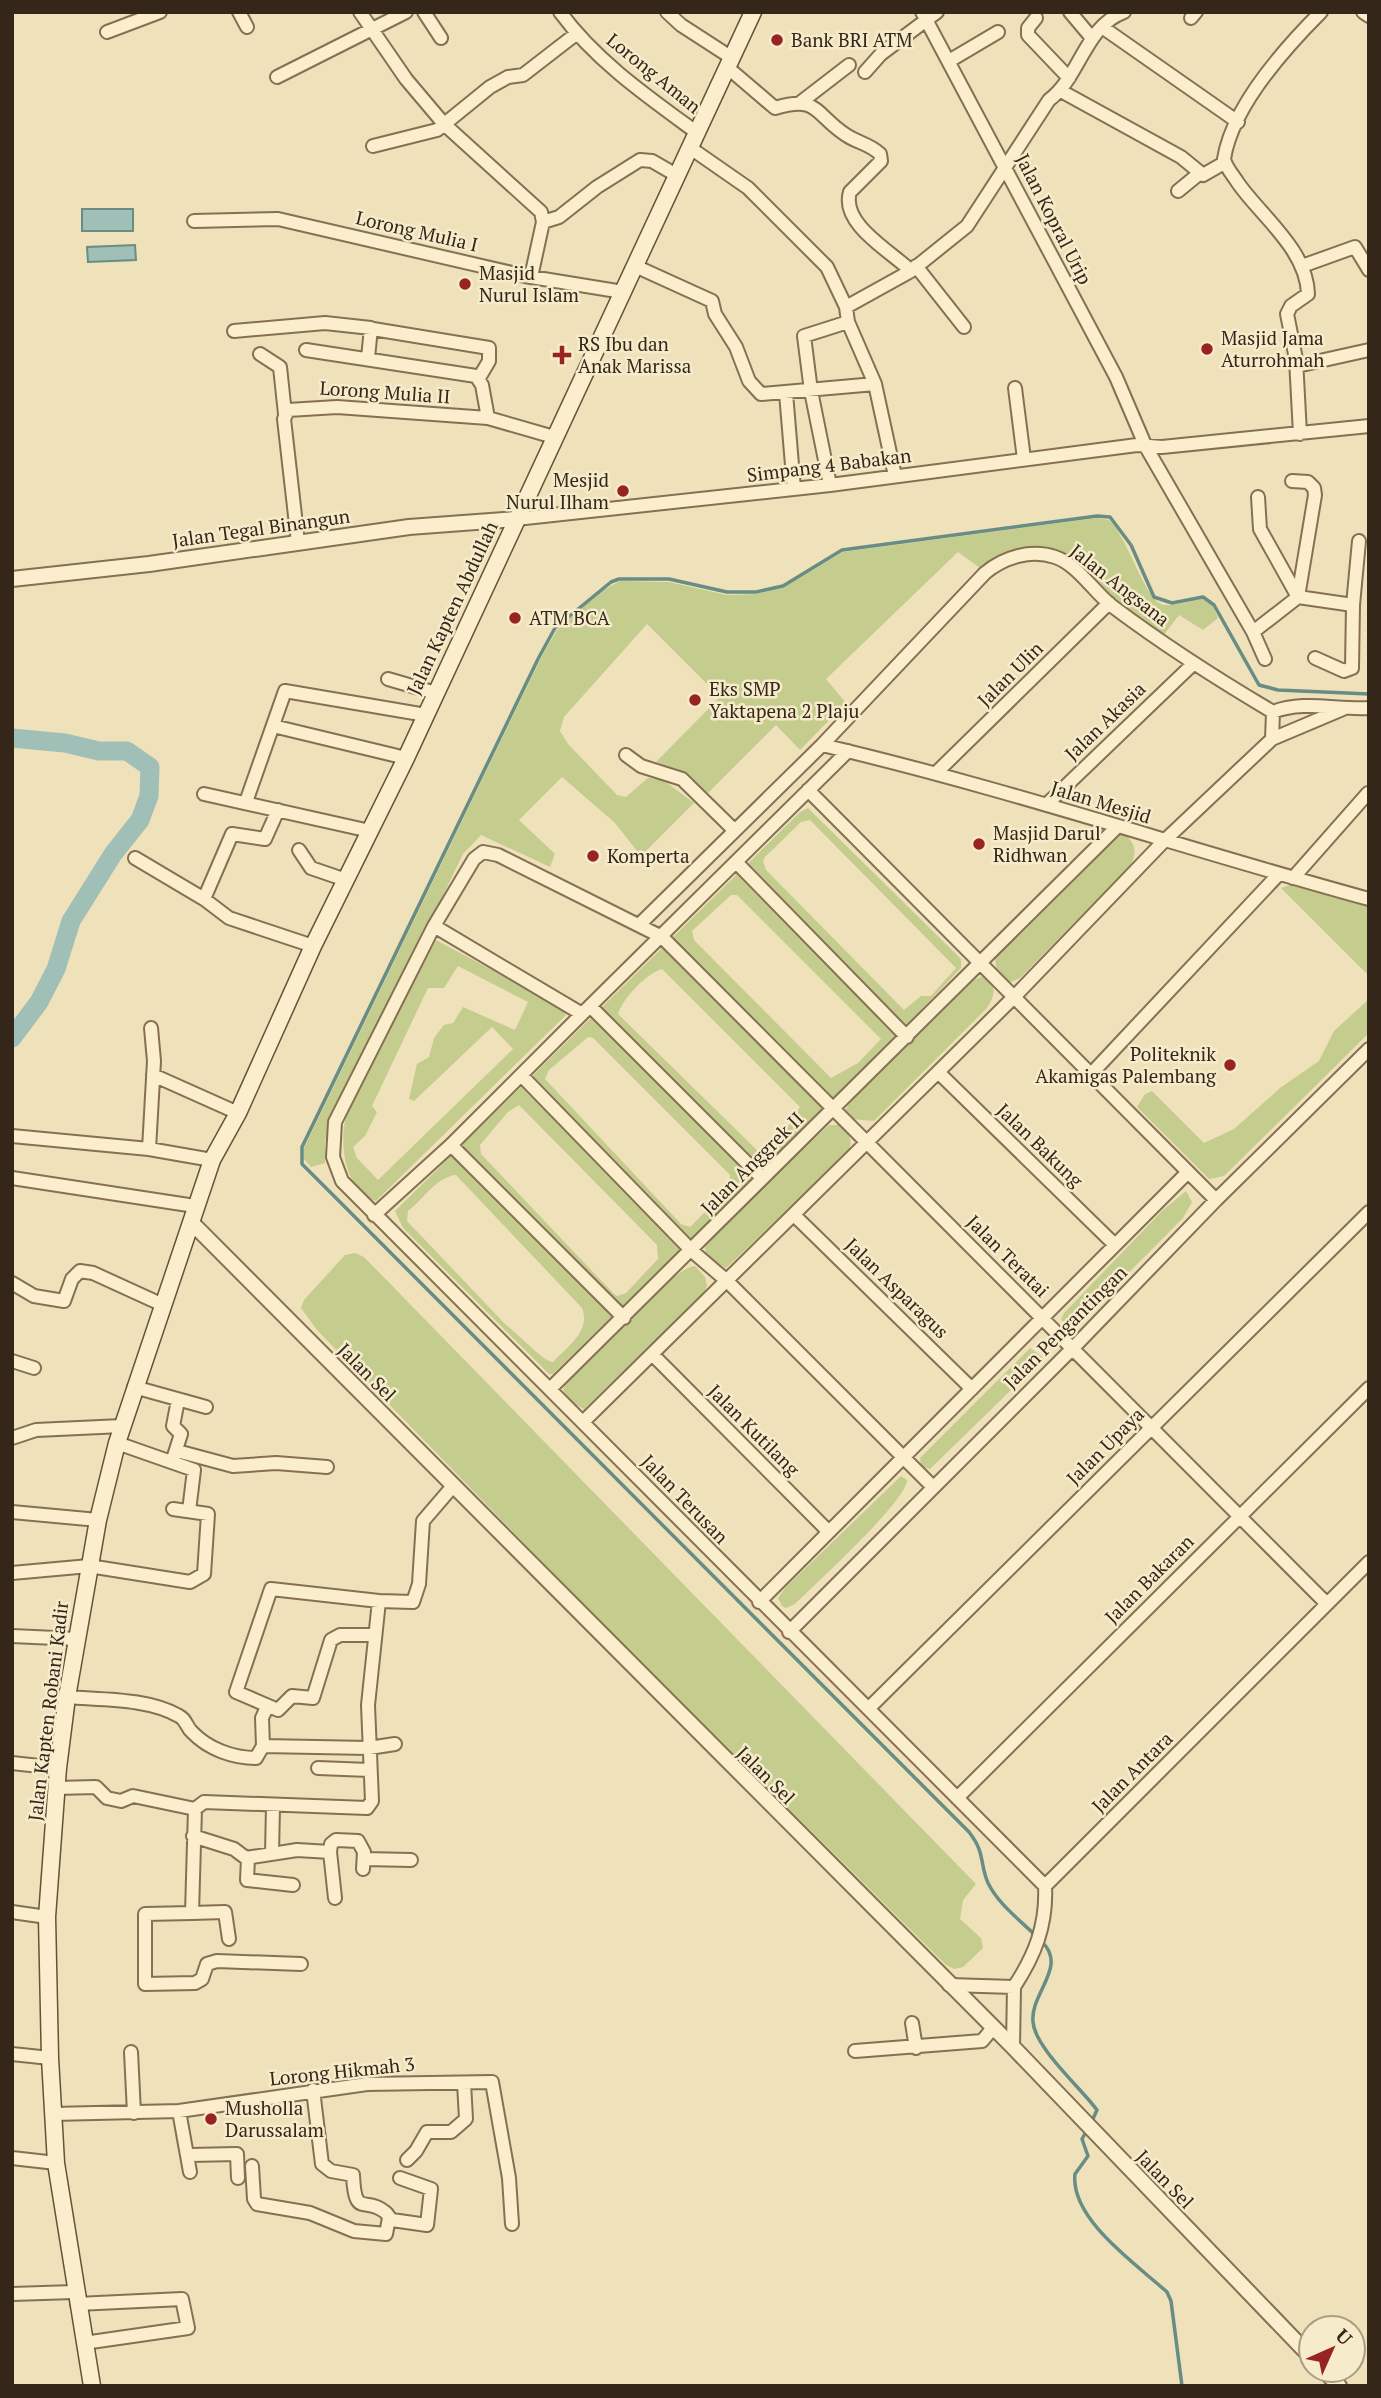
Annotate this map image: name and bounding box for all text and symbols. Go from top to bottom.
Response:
street label: Lorong Aman [602,27,707,118]
place label: Bank BRI ATM [791,27,912,52]
marker: Bank BRI ATM [769,32,785,48]
street label: Jalan Kopral Urip [1011,149,1098,288]
street label: Lorong Mulia I [354,204,481,257]
place label: Masjid Nurul Islam [479,260,580,307]
marker: Masjid Nurul Islam [457,276,473,292]
place label: Masjid Jama Aturrohmah [1221,325,1324,372]
place label: RS Ibu dan Anak Marissa [578,331,692,378]
marker: Masjid Jama Aturrohmah [1199,341,1215,357]
marker: RS Ibu dan Anak Marissa [552,345,572,365]
street label: Lorong Mulia II [319,374,451,409]
street label: Simpang 4 Babakan [745,442,912,487]
place label: Mesjid Nurul Ilham [506,467,610,514]
marker: Mesjid Nurul Ilham [615,483,631,499]
street label: Jalan Tegal Binangun [171,503,351,552]
street label: Jalan Kapten Abdullah [400,517,503,699]
street label: Jalan Angsana [1065,538,1176,632]
place label: ATM BCA [529,605,610,630]
marker: ATM BCA [507,610,523,626]
street label: Jalan Ulin [972,636,1048,712]
place label: Eks SMP Yaktapena 2 Plaju [709,676,859,723]
street label: Jalan Akasia [1059,676,1151,765]
marker: Eks SMP Yaktapena 2 Plaju [687,692,703,708]
street label: Jalan Mesjid [1048,774,1155,829]
place label: Masjid Darul Ridhwan [993,820,1101,867]
marker: Masjid Darul Ridhwan [971,836,987,852]
place label: Komperta [607,843,690,868]
marker: Komperta [585,848,601,864]
place label: Politeknik Akamigas Palembang [1035,1041,1217,1088]
marker: Politeknik Akamigas Palembang [1222,1057,1238,1073]
street label: Jalan Bakung [992,1097,1090,1193]
street label: Jalan Anggrek II [695,1106,809,1220]
street label: Jalan Teratai [962,1209,1055,1302]
street label: Jalan Asparagus [840,1232,954,1343]
street label: Jalan Pengantingan [998,1260,1132,1394]
street label: Jalan Sel [333,1337,402,1406]
street label: Jalan Kutilang [703,1378,806,1482]
street label: Jalan Upaya [1061,1401,1149,1490]
street label: Jalan Terusan [637,1449,734,1549]
street label: Jalan Bakaran [1099,1529,1199,1629]
street label: Jalan Kapten Robani Kadir [22,1599,73,1822]
street label: Jalan Antara [1086,1725,1178,1818]
street label: Jalan Sel [732,1740,801,1809]
street label: Lorong Hikmah 3 [268,2050,416,2091]
place label: Musholla Darussalam [225,2095,325,2142]
marker: Musholla Darussalam [203,2111,219,2127]
street label: Jalan Sel [1131,2144,1200,2214]
north arrow [1297,2314,1367,2384]
text: U [1331,2323,1358,2351]

